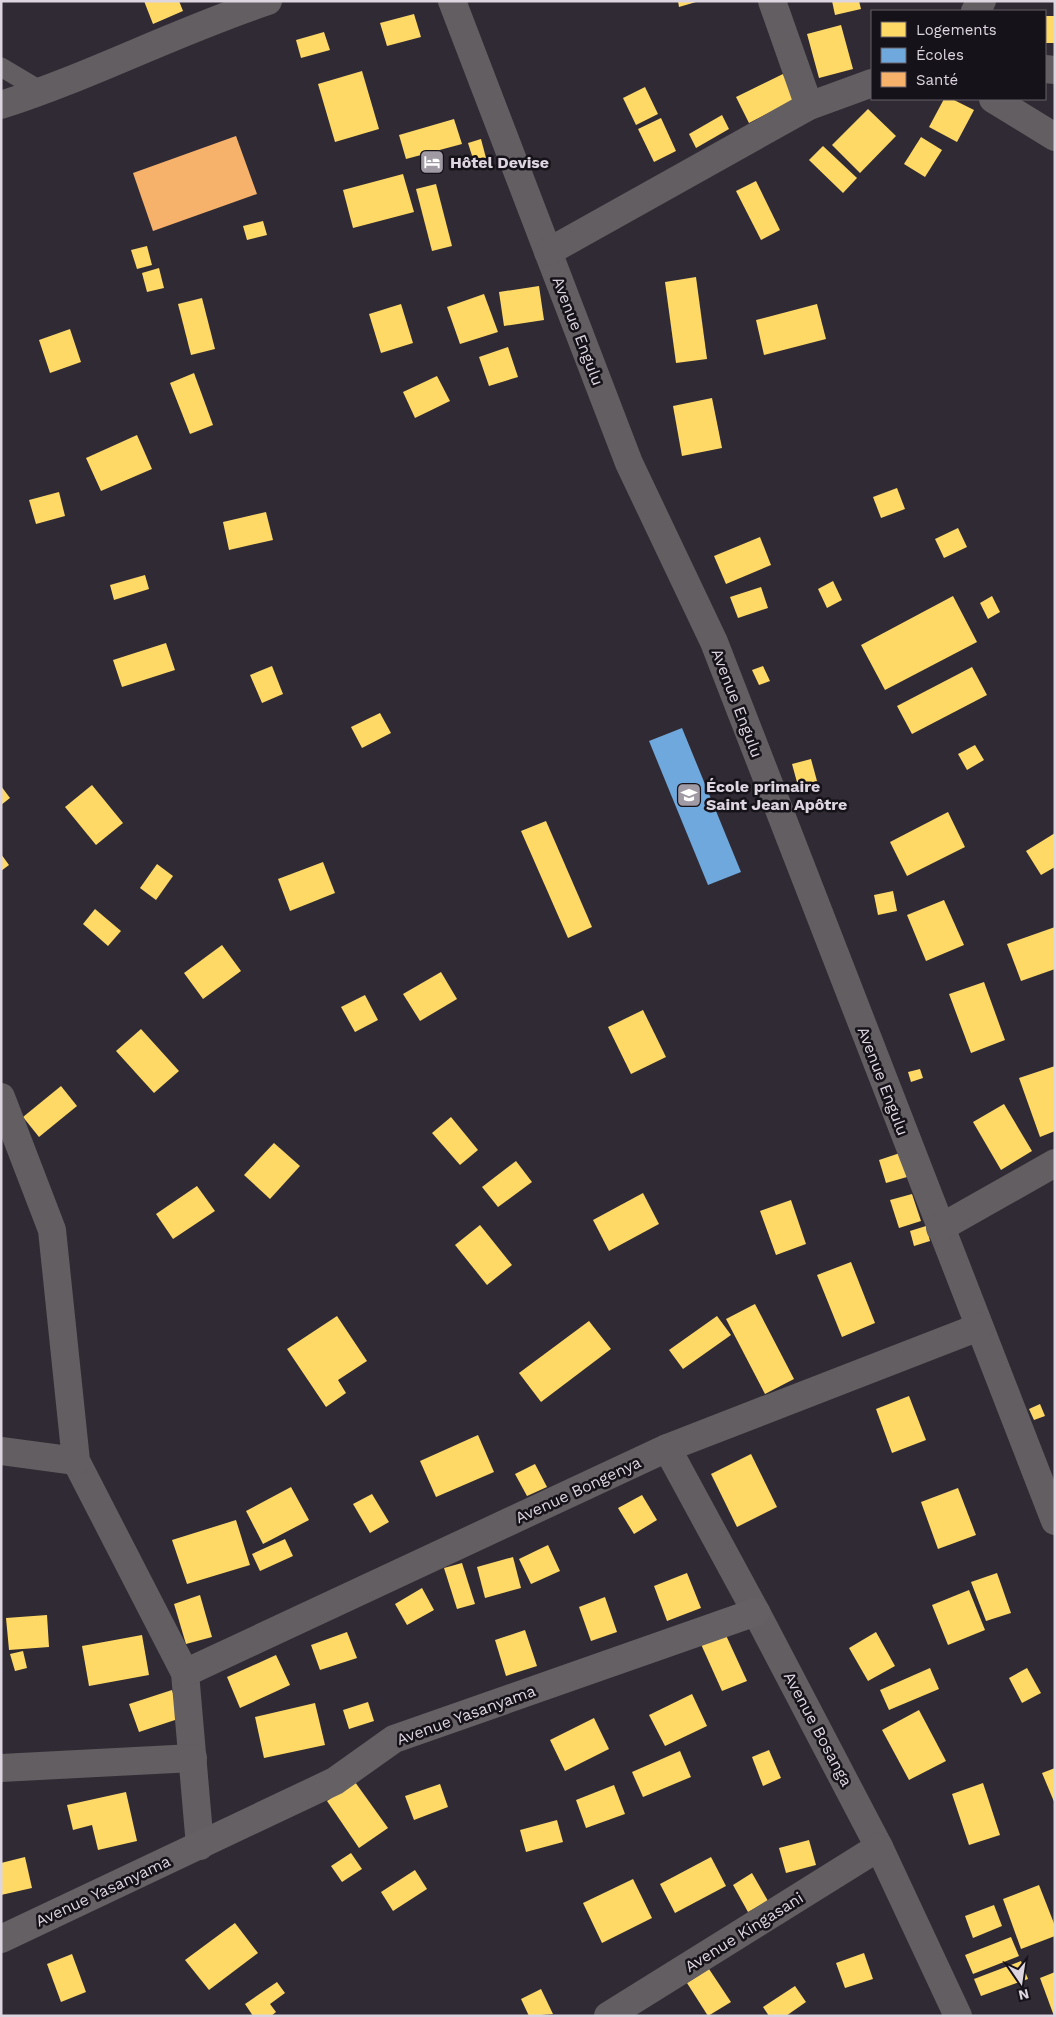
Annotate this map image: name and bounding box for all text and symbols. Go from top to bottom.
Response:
legend [871,10,1046,100]
text: Logements [916,21,997,39]
text: Écoles [916,46,964,64]
text: Santé [916,71,958,89]
hotel icon: Hôtel Devise [419,149,445,175]
place label: Hôtel Devise [450,153,549,172]
street label: Avenue Engulu [548,274,608,388]
street label: Avenue Engulu [707,646,767,760]
place label: École primaire Saint Jean Apôtre [706,777,847,814]
school or university icon: École primaire Saint Jean Apôtre [676,782,702,808]
street label: Avenue Engulu [853,1024,913,1138]
street label: Avenue Bongenya [512,1453,644,1527]
street label: Avenue Bosanga [780,1668,856,1790]
street label: Avenue Yasanyama [394,1681,538,1749]
street label: Avenue Yasanyama [32,1851,174,1931]
street label: Avenue Kingasani [681,1888,807,1976]
north arrow [996,1957,1046,2007]
text: N [1017,1986,1031,2004]

